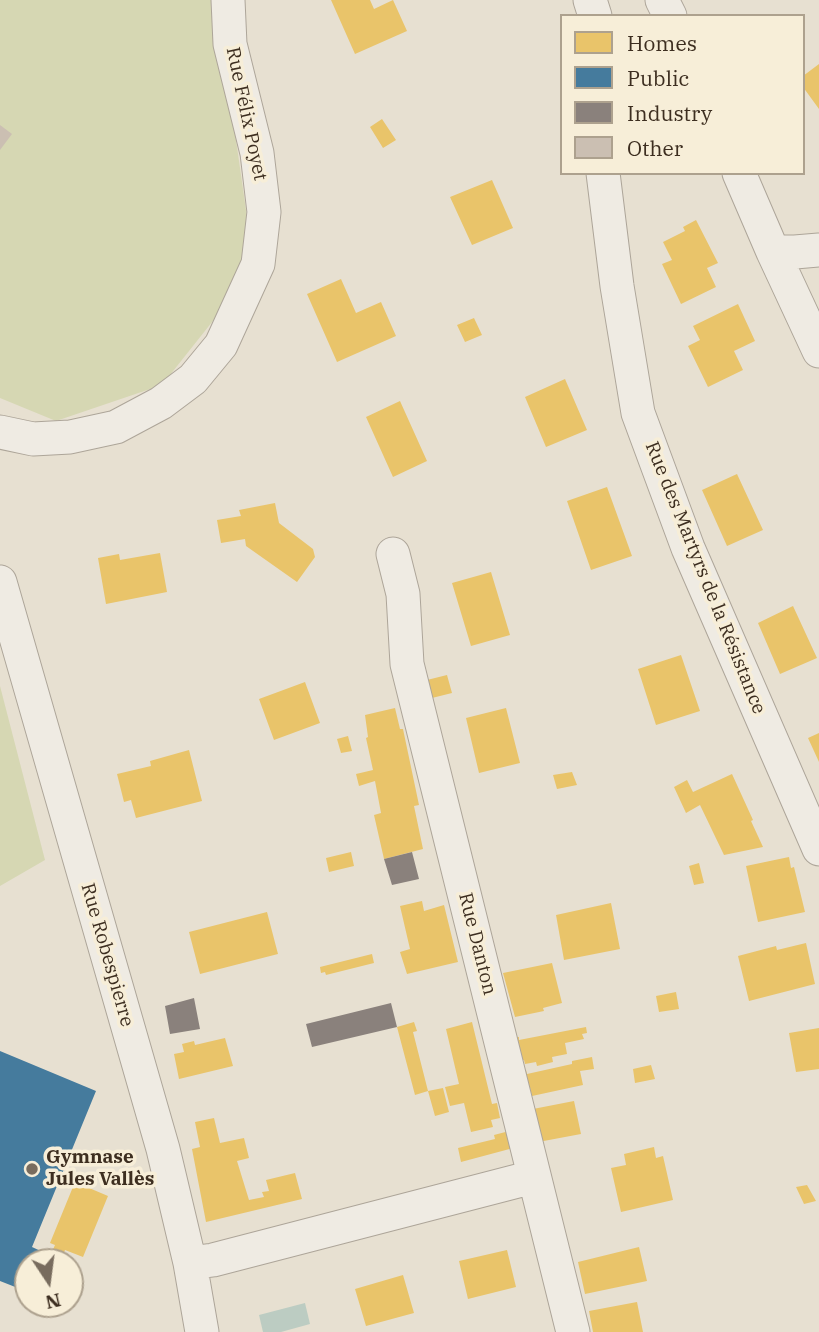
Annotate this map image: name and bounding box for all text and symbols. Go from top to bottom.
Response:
legend [560,14,805,175]
text: Homes [627,29,697,57]
street label: Rue Félix Poyet [221,45,271,183]
text: Public [627,64,689,92]
text: Industry [627,99,712,127]
text: Other [627,134,683,162]
street label: Rue des Martyrs de la Résistance [640,439,770,717]
street label: Rue Robespierre [76,881,138,1029]
street label: Rue Danton [453,891,501,997]
place label: Gymnase Jules Vallès [46,1147,154,1191]
marker: Gymnase Jules Vallès [24,1161,40,1177]
north arrow [14,1248,84,1318]
text: N [43,1288,63,1315]

